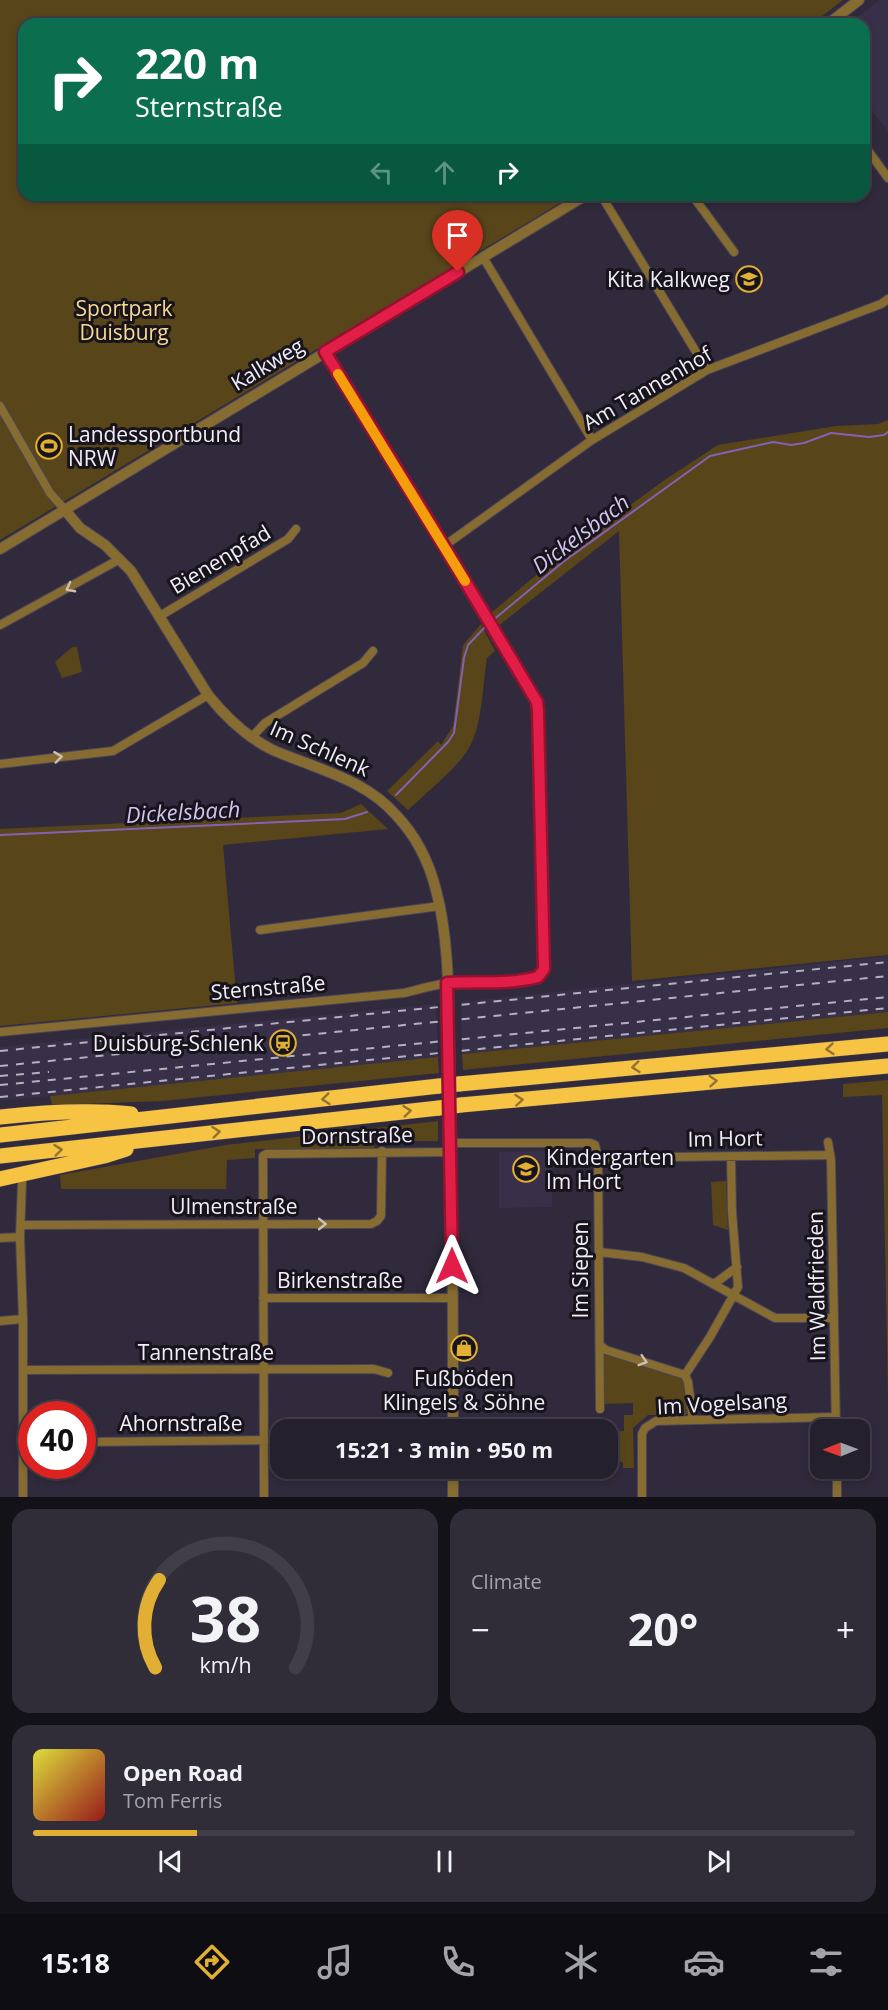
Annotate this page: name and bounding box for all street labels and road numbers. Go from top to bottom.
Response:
street label: Kalkweg [225,331,309,397]
street label: Am Tannenhof [577,339,718,436]
street label: Bienenpfad [165,518,275,600]
street label: Im Schlenk [266,714,374,782]
street label: Sternstraße [210,968,326,1006]
street label: Dornstraße [301,1120,413,1150]
street label: Im Hort [687,1123,763,1153]
street label: Ulmenstraße [170,1192,298,1220]
street label: Im Waldfrieden [801,1211,831,1361]
street label: Im Siepen [566,1222,594,1318]
street label: Birkenstraße [277,1266,403,1294]
street label: Tannenstraße [138,1338,274,1366]
street label: Im Vogelsang [656,1386,788,1420]
street label: Ahornstraße [120,1409,242,1437]

